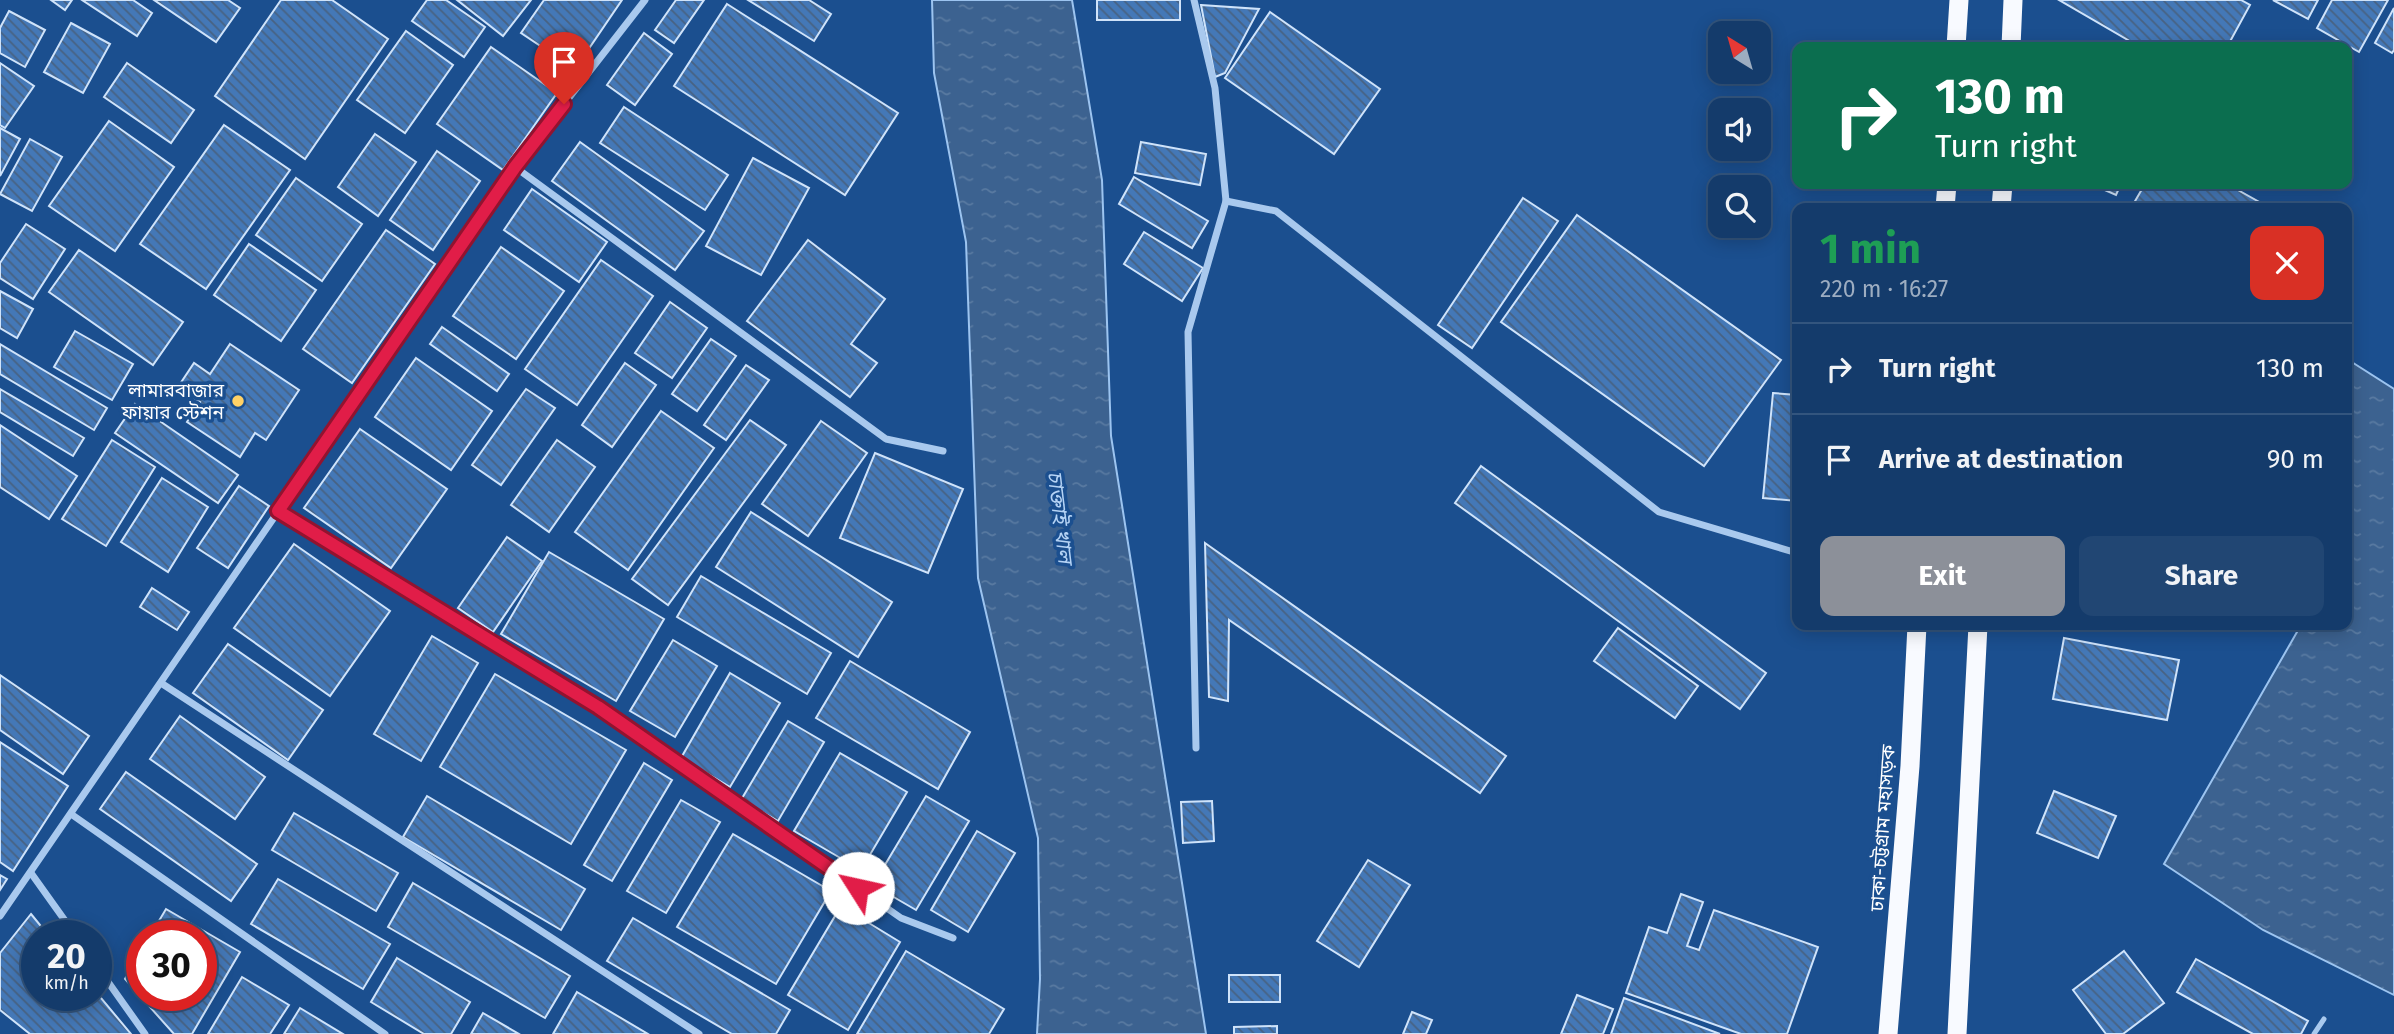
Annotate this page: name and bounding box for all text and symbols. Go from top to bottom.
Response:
north arrow [1708,21,1771,84]
map controls [1708,21,1771,238]
pin [534,32,594,104]
icon: arrive [545,43,583,81]
text: 130 m [1935,67,2065,126]
icon: right [1820,70,1911,161]
button: sound [1708,98,1771,161]
text: Turn right [1935,127,2077,165]
button: search [1708,175,1771,238]
text: 1 min [1820,224,1921,274]
button: close [2250,226,2324,300]
text: 220 m · 16:27 [1820,275,1948,303]
icon: right [1820,350,1858,388]
text: Turn right [1879,353,1996,384]
text: 130 m [2256,353,2324,384]
place label: লামারবাজার ফায়ার স্টেশন [120,379,225,424]
marker: লামারবাজার ফায়ার স্টেশন [230,393,246,409]
icon: arrive [1820,441,1858,479]
text: Arrive at destination [1879,444,2123,475]
text: 90 m [2267,444,2324,475]
water label: চাক্তাই খাল [1041,469,1079,568]
button: Exit [1820,536,2065,616]
button: Share [2079,536,2324,616]
street label: ঢাকা-চট্টগ্রাম মহাসড়ক [1865,743,1900,913]
position arrow [821,851,895,925]
speed limit sign: 30 [126,920,217,1011]
text: 20 [47,935,86,977]
text: km/h [44,972,89,994]

